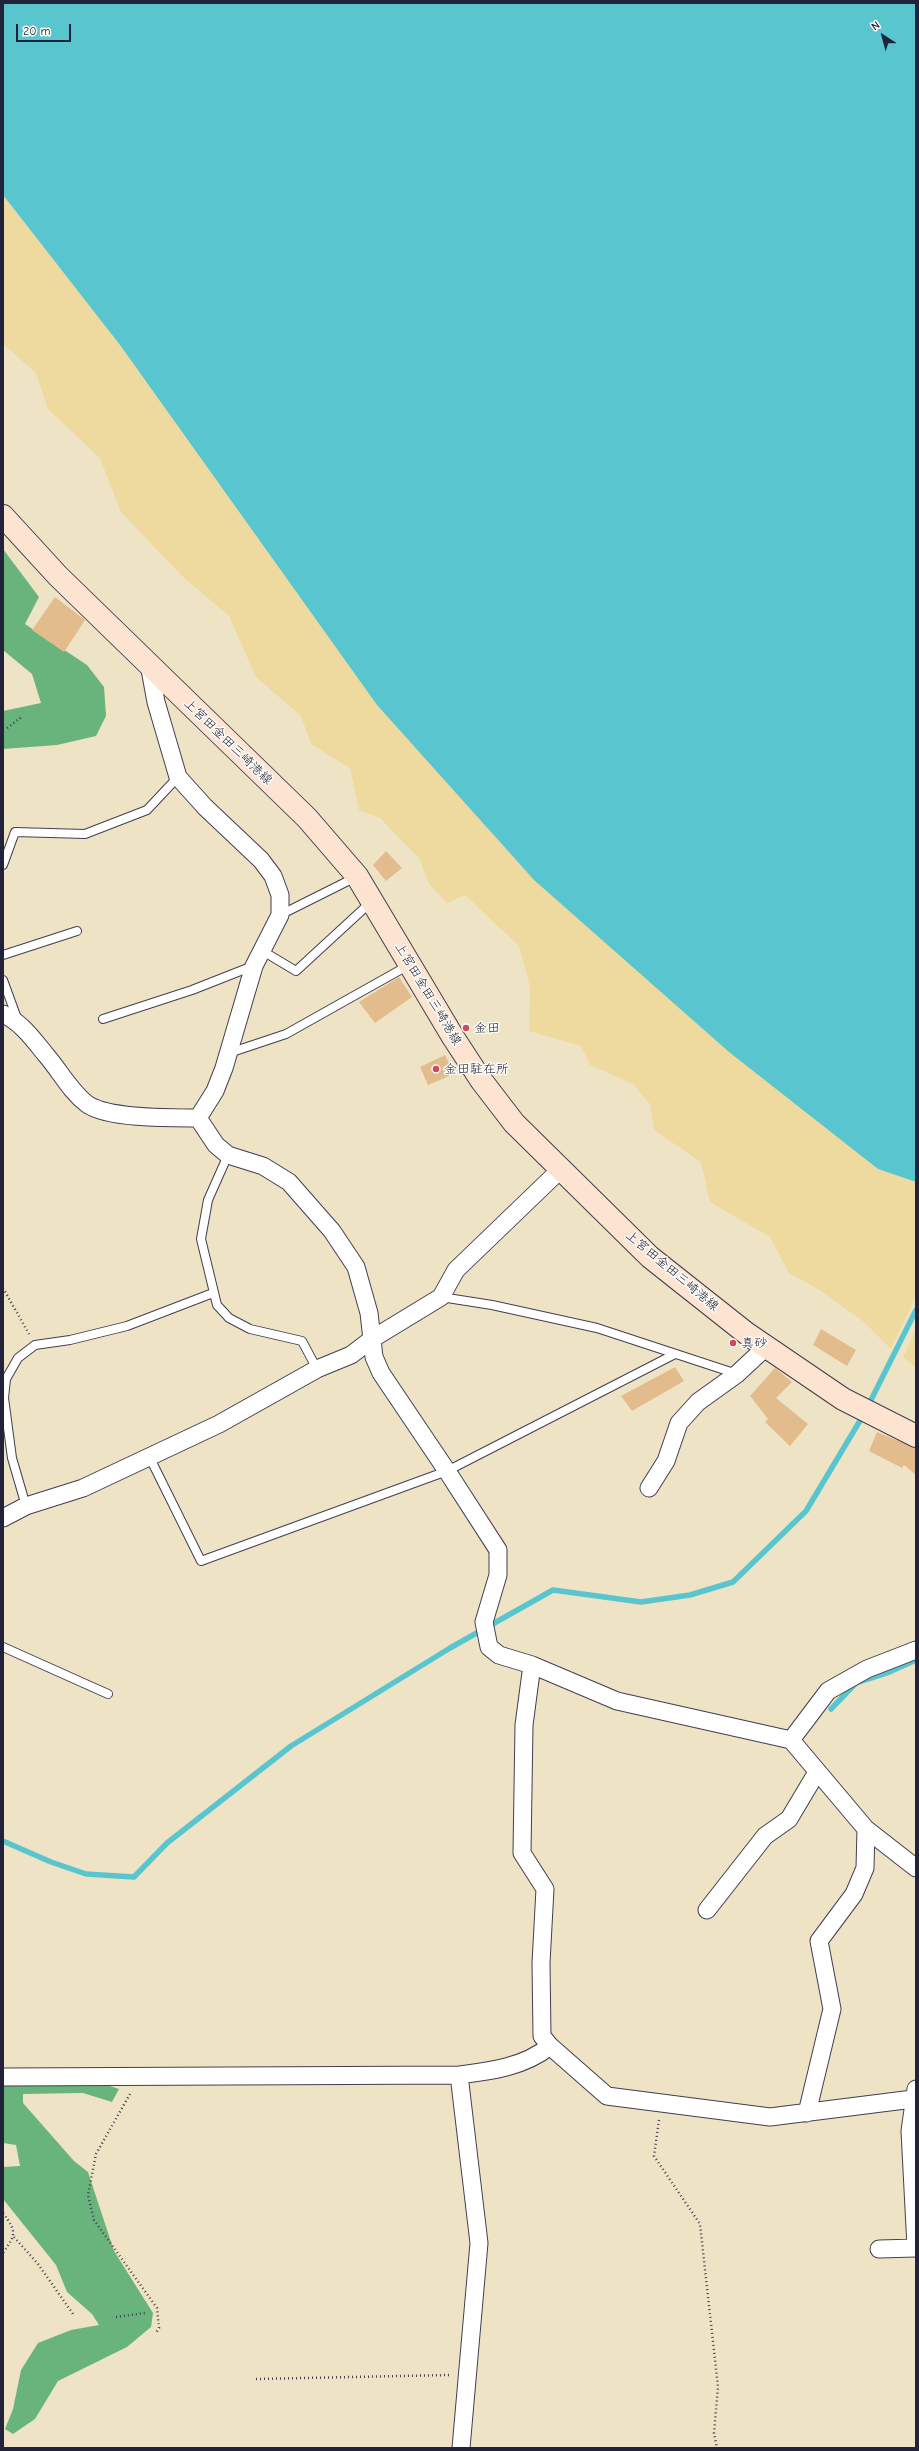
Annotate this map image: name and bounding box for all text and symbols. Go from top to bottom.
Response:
scale bar [18,16,73,42]
north arrow [863,16,903,56]
text: N [869,19,882,33]
text: 20 m [23,24,51,38]
street label: 上宮田金田三崎港線 [181,696,275,788]
street label: 上宮田金田三崎港線 [391,940,465,1048]
place label: 金田 [474,1020,500,1036]
marker: 金田 [461,1023,471,1033]
place label: 金田駐在所 [444,1061,509,1077]
marker: 金田駐在所 [431,1064,441,1074]
street label: 上宮田金田三崎港線 [622,1227,722,1315]
place label: 真砂 [741,1335,767,1351]
marker: 真砂 [728,1338,738,1348]

